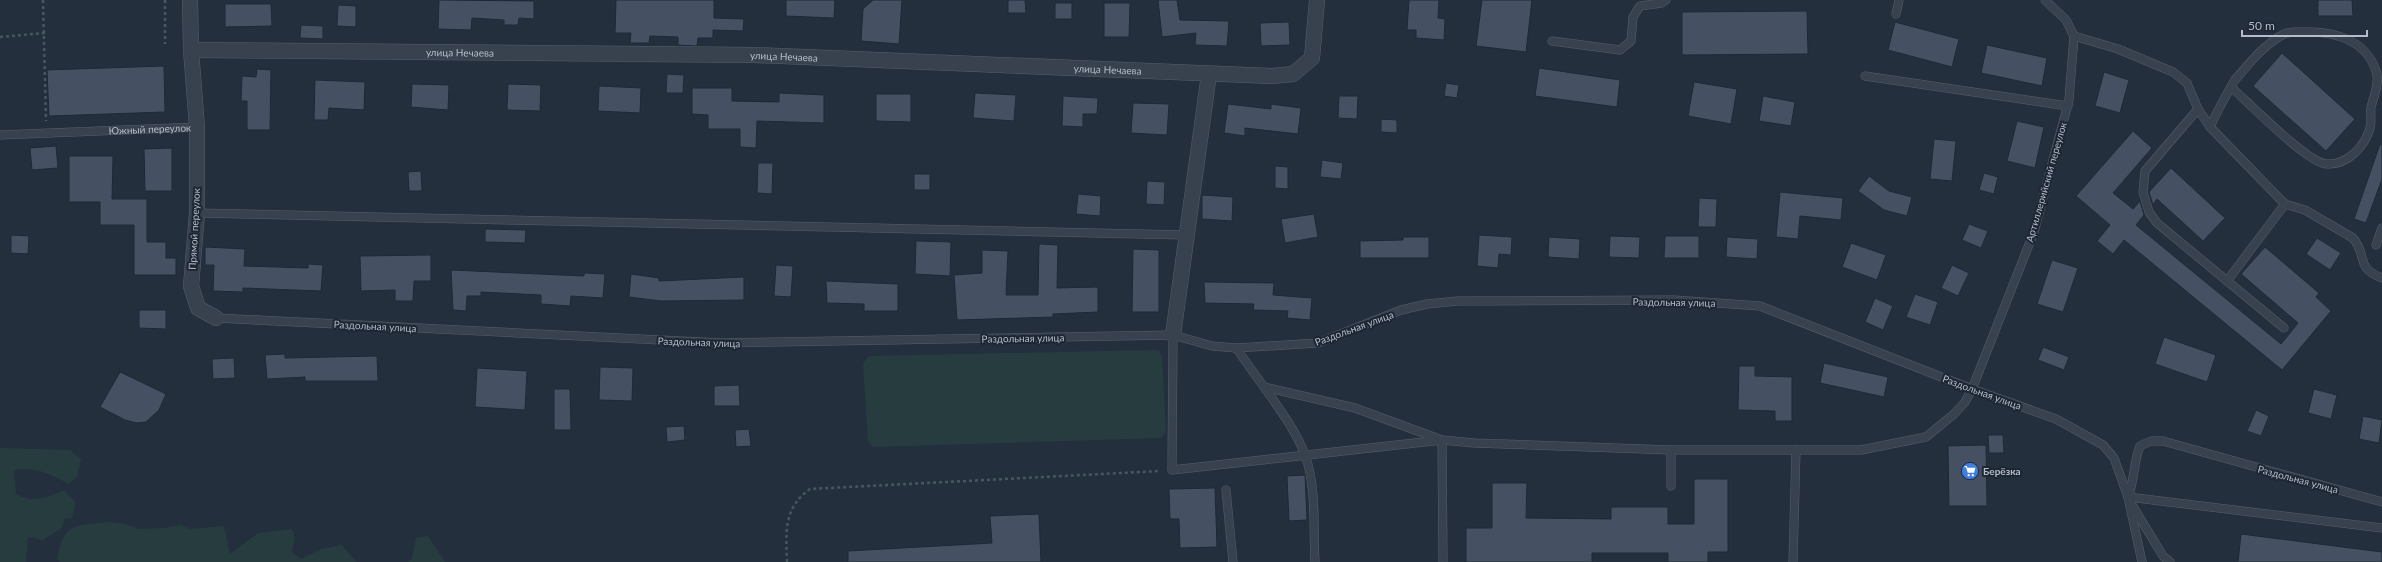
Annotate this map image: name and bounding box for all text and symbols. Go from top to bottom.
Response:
scale bar [2242,12,2367,38]
text: 50 m [2248,18,2275,33]
street label: улица Нечаева [426,46,494,59]
street label: улица Нечаева [750,49,818,64]
street label: улица Нечаева [1073,62,1142,77]
street label: Артиллерийский переулок [2023,120,2069,243]
street label: Южный переулок [108,121,192,137]
street label: Прямой переулок [186,187,202,270]
street label: Раздольная улица [1632,295,1716,309]
street label: Раздольная улица [1313,308,1395,348]
street label: Раздольная улица [333,318,417,334]
street label: Раздольная улица [981,331,1065,345]
street label: Раздольная улица [657,335,741,349]
street label: Раздольная улица [1941,372,2023,412]
supermarket icon: Берёзка [1960,461,1980,481]
street label: Раздольная улица [2256,462,2340,496]
place label: Берёзка [1983,465,2021,477]

